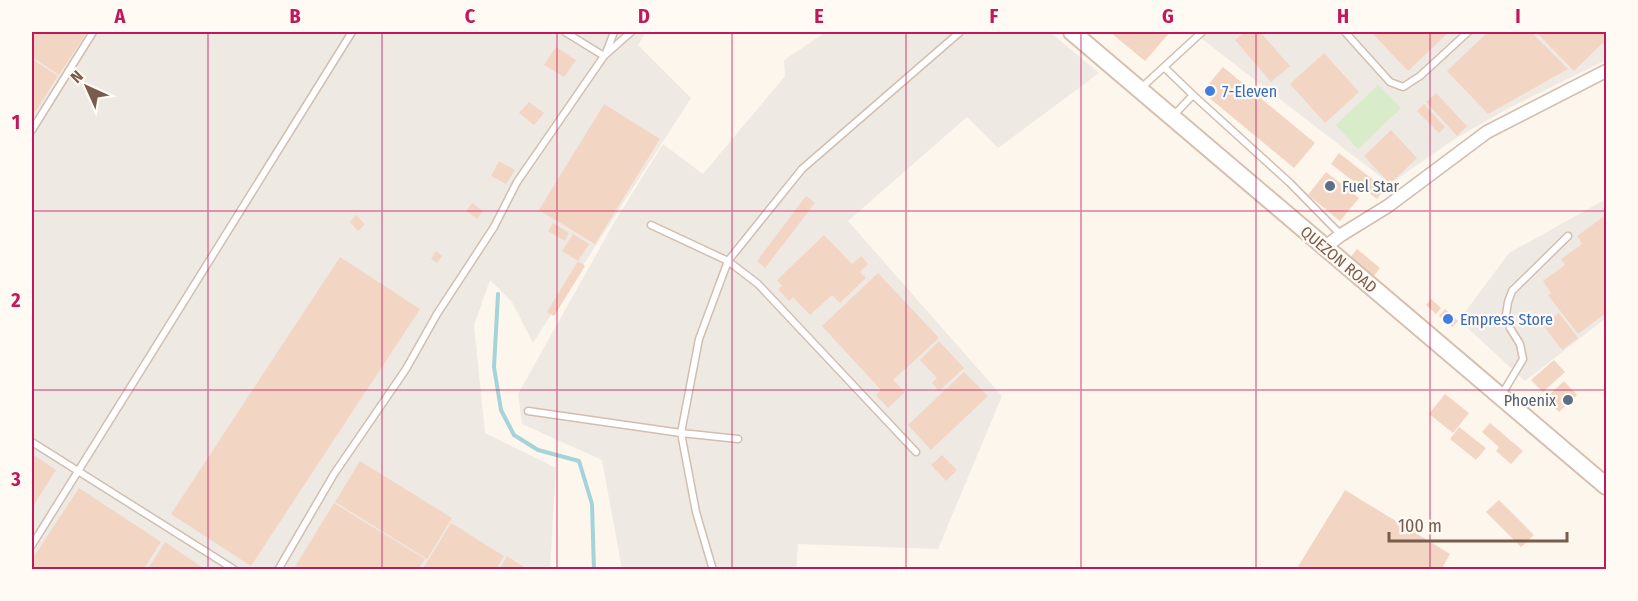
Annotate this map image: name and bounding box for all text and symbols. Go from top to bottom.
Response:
text: A [114,4,127,28]
text: B [289,4,301,28]
text: C [465,4,476,28]
text: D [638,4,650,28]
text: E [814,4,824,28]
text: F [990,4,999,28]
text: G [1162,4,1174,28]
text: H [1337,4,1349,28]
text: I [1515,4,1521,28]
north arrow [57,57,117,117]
text: N [67,67,87,87]
place label: 7-Eleven [1222,82,1277,101]
marker: 7-Eleven [1203,84,1217,98]
text: 1 [12,110,20,134]
place label: Fuel Star [1342,177,1400,196]
marker: Fuel Star [1323,179,1337,193]
street label: QUEZON ROAD [1297,222,1381,297]
text: 2 [10,288,21,312]
place label: Empress Store [1460,310,1553,329]
marker: Empress Store [1441,312,1455,326]
place label: Phoenix [1504,391,1556,410]
marker: Phoenix [1561,393,1575,407]
text: 3 [10,467,21,491]
scale bar [1389,505,1568,543]
text: 100 m [1398,515,1442,537]

